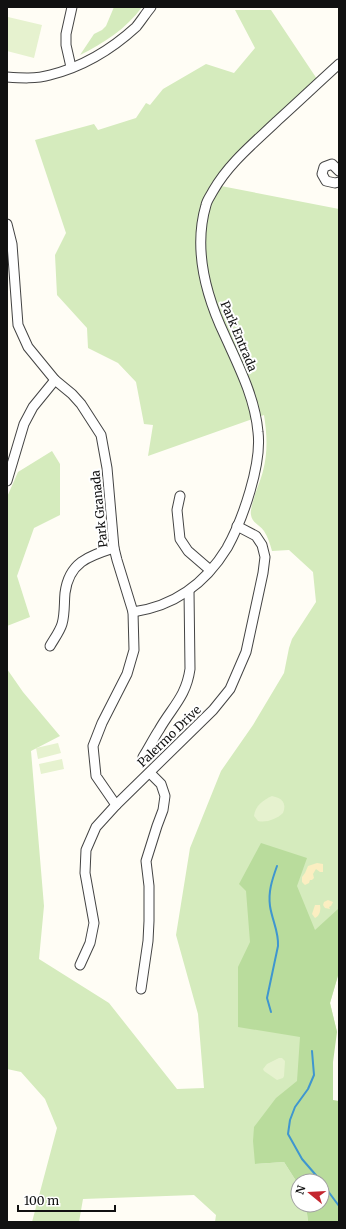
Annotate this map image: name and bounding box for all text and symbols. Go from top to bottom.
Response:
street label: Park Entrada [217,298,261,374]
street label: Park Granada [87,469,111,549]
street label: Palermo Drive [134,702,204,770]
north arrow [290,1173,330,1213]
text: N [292,1183,309,1196]
scale bar [18,1187,115,1213]
text: 100 m [24,1193,59,1208]

